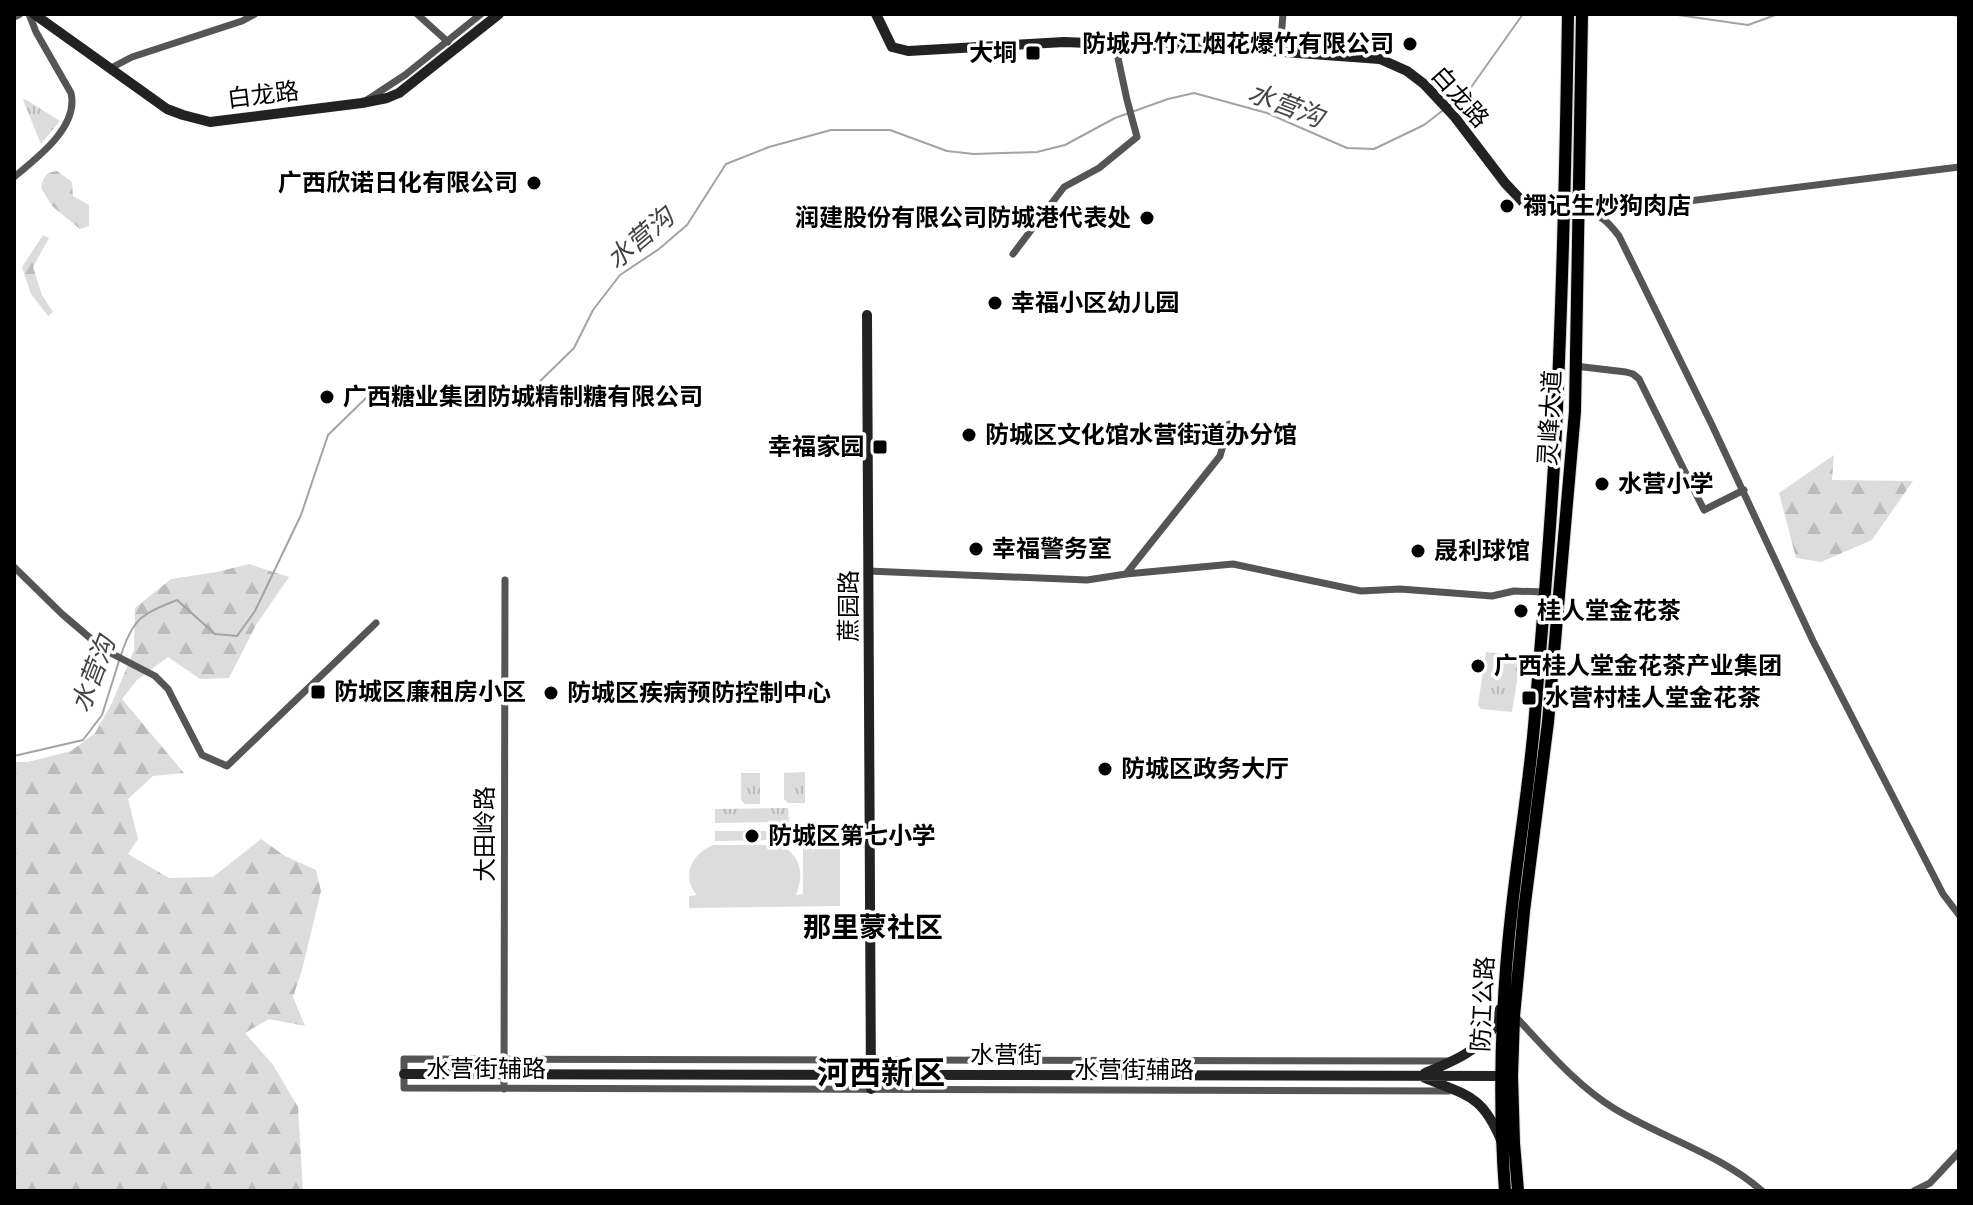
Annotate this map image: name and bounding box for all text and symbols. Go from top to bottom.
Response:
place label: 防城丹竹江烟花爆竹有限公司 [1082,30,1394,58]
marker: 防城丹竹江烟花爆竹有限公司 [1401,35,1419,53]
place label: 大垌 [969,39,1017,67]
marker: 大垌 [1024,44,1042,62]
street label: 白龙路 [1426,61,1494,133]
street label: 白龙路 [226,77,300,113]
water label: 水营沟 [1244,77,1331,135]
place label: 广西欣诺日化有限公司 [278,169,518,197]
marker: 广西欣诺日化有限公司 [525,174,543,192]
place label: 禤记生炒狗肉店 [1523,192,1691,220]
marker: 禤记生炒狗肉店 [1498,197,1516,215]
water label: 水营沟 [600,200,682,275]
place label: 润建股份有限公司防城港代表处 [795,204,1131,232]
marker: 润建股份有限公司防城港代表处 [1138,209,1156,227]
place label: 幸福小区幼儿园 [1011,289,1179,317]
marker: 幸福小区幼儿园 [986,294,1004,312]
street label: 灵峰大道 [1534,369,1566,467]
place label: 广西糖业集团防城精制糖有限公司 [343,383,703,411]
marker: 广西糖业集团防城精制糖有限公司 [318,388,336,406]
place label: 防城区文化馆水营街道办分馆 [985,421,1297,449]
marker: 防城区文化馆水营街道办分馆 [960,426,978,444]
place label: 幸福家园 [768,433,864,461]
marker: 幸福家园 [871,438,889,456]
place label: 水营小学 [1618,470,1714,498]
marker: 水营小学 [1593,475,1611,493]
place label: 幸福警务室 [992,535,1112,563]
place label: 晟利球馆 [1434,537,1530,565]
marker: 幸福警务室 [967,540,985,558]
marker: 晟利球馆 [1409,542,1427,560]
street label: 蔗园路 [835,570,863,642]
place label: 桂人堂金花茶 [1537,597,1681,625]
marker: 桂人堂金花茶 [1512,602,1530,620]
water label: 水营沟 [65,629,123,716]
place label: 广西桂人堂金花茶产业集团 [1494,652,1782,680]
marker: 广西桂人堂金花茶产业集团 [1469,657,1487,675]
place label: 防城区廉租房小区 [334,678,526,706]
place label: 防城区疾病预防控制中心 [567,679,831,707]
marker: 防城区廉租房小区 [309,683,327,701]
marker: 防城区疾病预防控制中心 [542,684,560,702]
place label: 水营村桂人堂金花茶 [1545,684,1761,712]
marker: 水营村桂人堂金花茶 [1520,689,1538,707]
place label: 防城区政务大厅 [1121,755,1289,783]
marker: 防城区政务大厅 [1096,760,1114,778]
street label: 大田岭路 [471,786,499,882]
place label: 防城区第七小学 [768,822,936,850]
marker: 防城区第七小学 [743,827,761,845]
district label: 那里蒙社区 [803,911,943,944]
street label: 防江公路 [1467,955,1499,1053]
street label: 水营街 [970,1041,1042,1069]
street label: 水营街辅路 [426,1055,546,1083]
district label: 河西新区 [817,1055,945,1092]
street label: 水营街辅路 [1074,1056,1194,1084]

